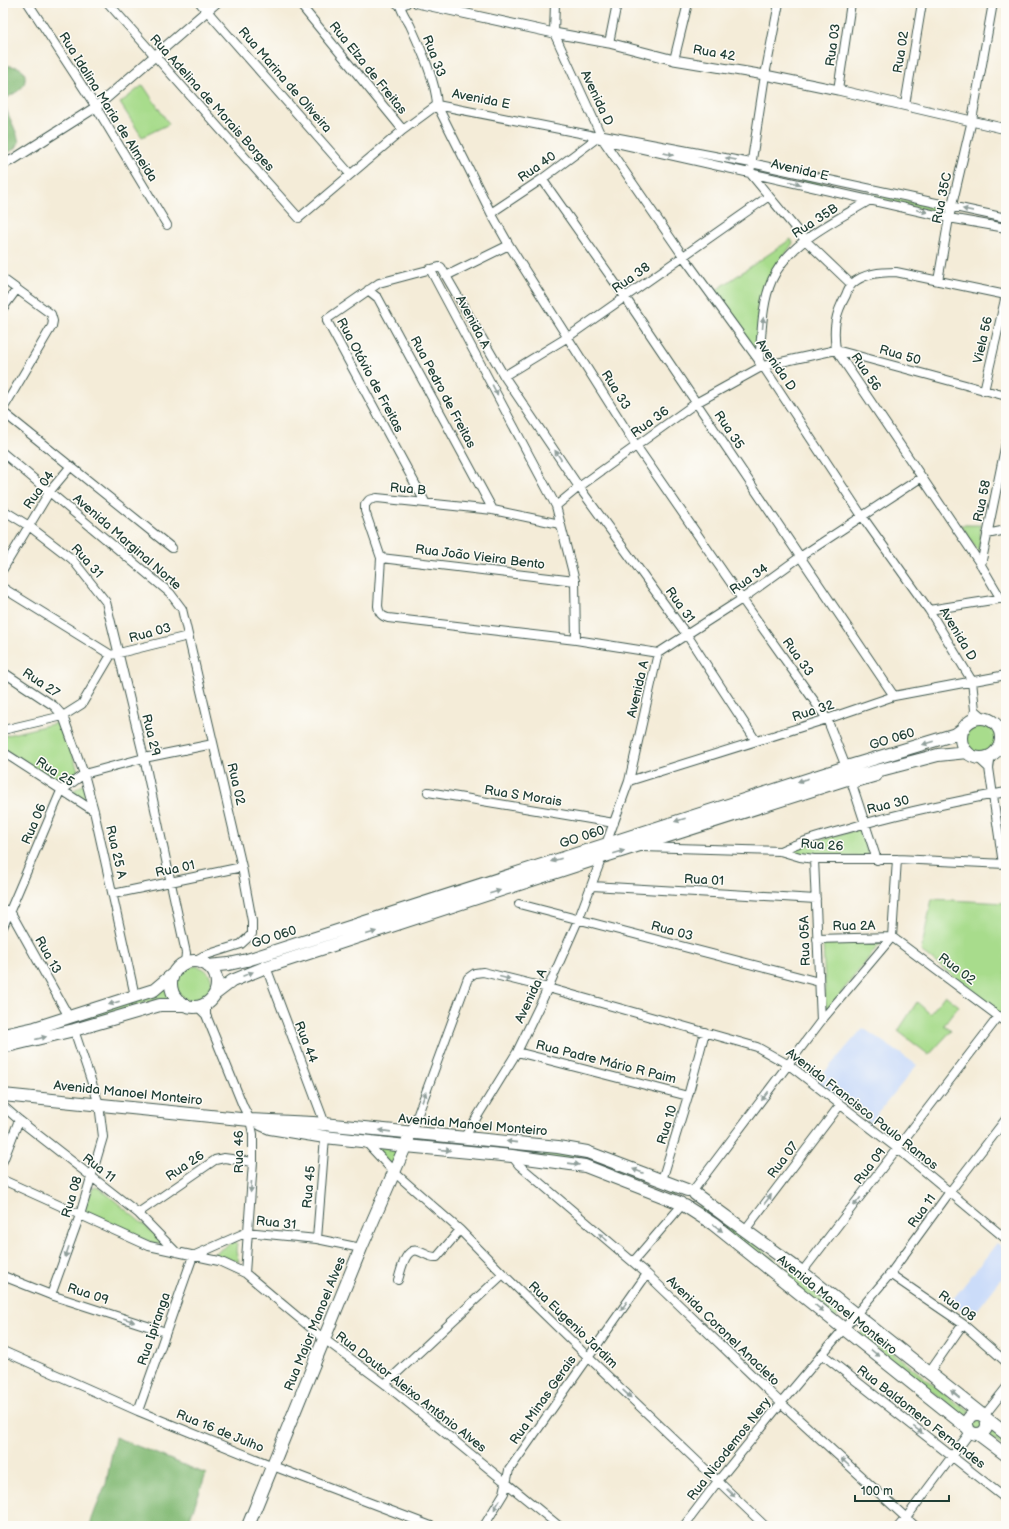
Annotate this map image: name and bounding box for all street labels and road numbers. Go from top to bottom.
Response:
street label: Rua Elza de Freitas [326,18,411,118]
street label: Rua 03 [822,23,844,67]
street label: Rua Marina de Oliveira [235,24,335,136]
street label: Rua Idalina Maria de Almeida [55,29,161,185]
street label: Rua 02 [890,29,912,74]
street label: Rua Adelina de Morais Borges [146,31,278,175]
street label: Rua 33 [419,33,449,79]
street label: Rua 42 [691,41,737,65]
street label: Avenida D [577,68,617,128]
street label: Avenida E [451,86,512,113]
street label: Rua 40 [515,148,559,186]
street label: Avenida E [770,156,831,184]
street label: Rua 35C [929,171,955,225]
street label: Rua 35B [789,200,841,242]
street label: Rua 38 [609,259,654,297]
street label: Avenida A [452,293,494,351]
street label: Rua Otávio de Freitas [333,315,407,435]
street label: Viela 56 [970,315,996,365]
street label: Rua Pedro de Freitas [407,333,480,451]
street label: Avenida D [752,336,800,394]
street label: Rua 50 [877,341,923,369]
street label: Rua 56 [847,350,885,394]
street label: Rua 33 [598,367,634,413]
street label: Rua 36 [628,403,672,441]
street label: Rua 35 [710,408,748,452]
street label: Rua 04 [20,468,58,512]
street label: Rua 58 [970,478,994,523]
street label: Rua B [389,479,427,499]
street label: Avenida Marginal Norte [70,491,185,594]
street label: Rua 31 [68,541,106,581]
street label: Rua João Vieira Bento [414,541,546,573]
street label: Rua 34 [727,560,771,598]
street label: Rua 31 [662,584,698,626]
street label: Avenida D [936,604,980,664]
street label: Rua 03 [127,620,173,646]
street label: Rua 33 [779,635,817,679]
street label: Avenida A [624,659,652,719]
street label: Rua 27 [19,665,63,702]
street label: Rua 32 [790,697,836,725]
street label: Rua 29 [138,712,164,758]
street label: GO 060 [867,724,917,753]
street label: Rua 25 [33,754,77,790]
street label: Rua 02 [223,761,249,807]
street label: Rua S Morais [483,782,563,810]
street label: Rua 30 [865,792,911,818]
street label: Rua 06 [18,801,50,847]
street label: GO 060 [557,822,607,852]
street label: Rua 25 A [102,824,130,880]
street label: Rua 26 [800,836,844,854]
street label: Rua 01 [154,857,196,881]
street label: Rua 01 [684,871,724,889]
street label: Rua 05A [796,915,814,966]
street label: Rua 03 [649,918,695,944]
street label: Rua 2A [832,918,876,934]
street label: GO 060 [249,922,299,952]
street label: Rua 13 [31,933,65,977]
street label: Rua 02 [935,950,979,988]
street label: Avenida A [511,966,551,1026]
street label: Rua 44 [291,1019,321,1065]
street label: Rua Padre Mário R Paim [534,1037,678,1087]
street label: Avenida Francisco Paulo Ramos [783,1045,942,1174]
street label: Avenida Manoel Monteiro [53,1077,203,1109]
street label: Rua 10 [653,1103,681,1146]
street label: Avenida Manoel Monteiro [398,1111,548,1139]
street label: Rua 46 [231,1130,247,1174]
street label: Rua 07 [764,1138,802,1181]
street label: Rua 09 [851,1144,889,1188]
street label: Rua 26 [163,1147,207,1185]
street label: Rua 11 [79,1150,119,1186]
street label: Rua 45 [299,1165,319,1209]
street label: Rua 08 [58,1174,86,1220]
street label: Rua 11 [905,1191,939,1231]
street label: Rua 31 [255,1213,297,1233]
street label: Avenida Manoel Monteiro [774,1252,900,1358]
street label: Rua Major Manoel Alves [281,1254,349,1393]
street label: Avenida Coronel Anacleto [663,1273,783,1389]
street label: Rua Eugenio Jardim [525,1278,621,1372]
street label: Rua 09 [65,1280,111,1308]
street label: Rua 08 [935,1287,979,1325]
street label: Rua Ipiranga [134,1290,174,1368]
street label: Rua Doutor Aleixo Antônio Alves [332,1328,490,1456]
street label: Rua Minas Gerais [506,1352,580,1448]
street label: Rua Baldomero Fernandes [854,1362,989,1472]
street label: Rua Nicodemos Nery [684,1394,774,1504]
street label: Rua 16 de Julho [174,1406,266,1456]

